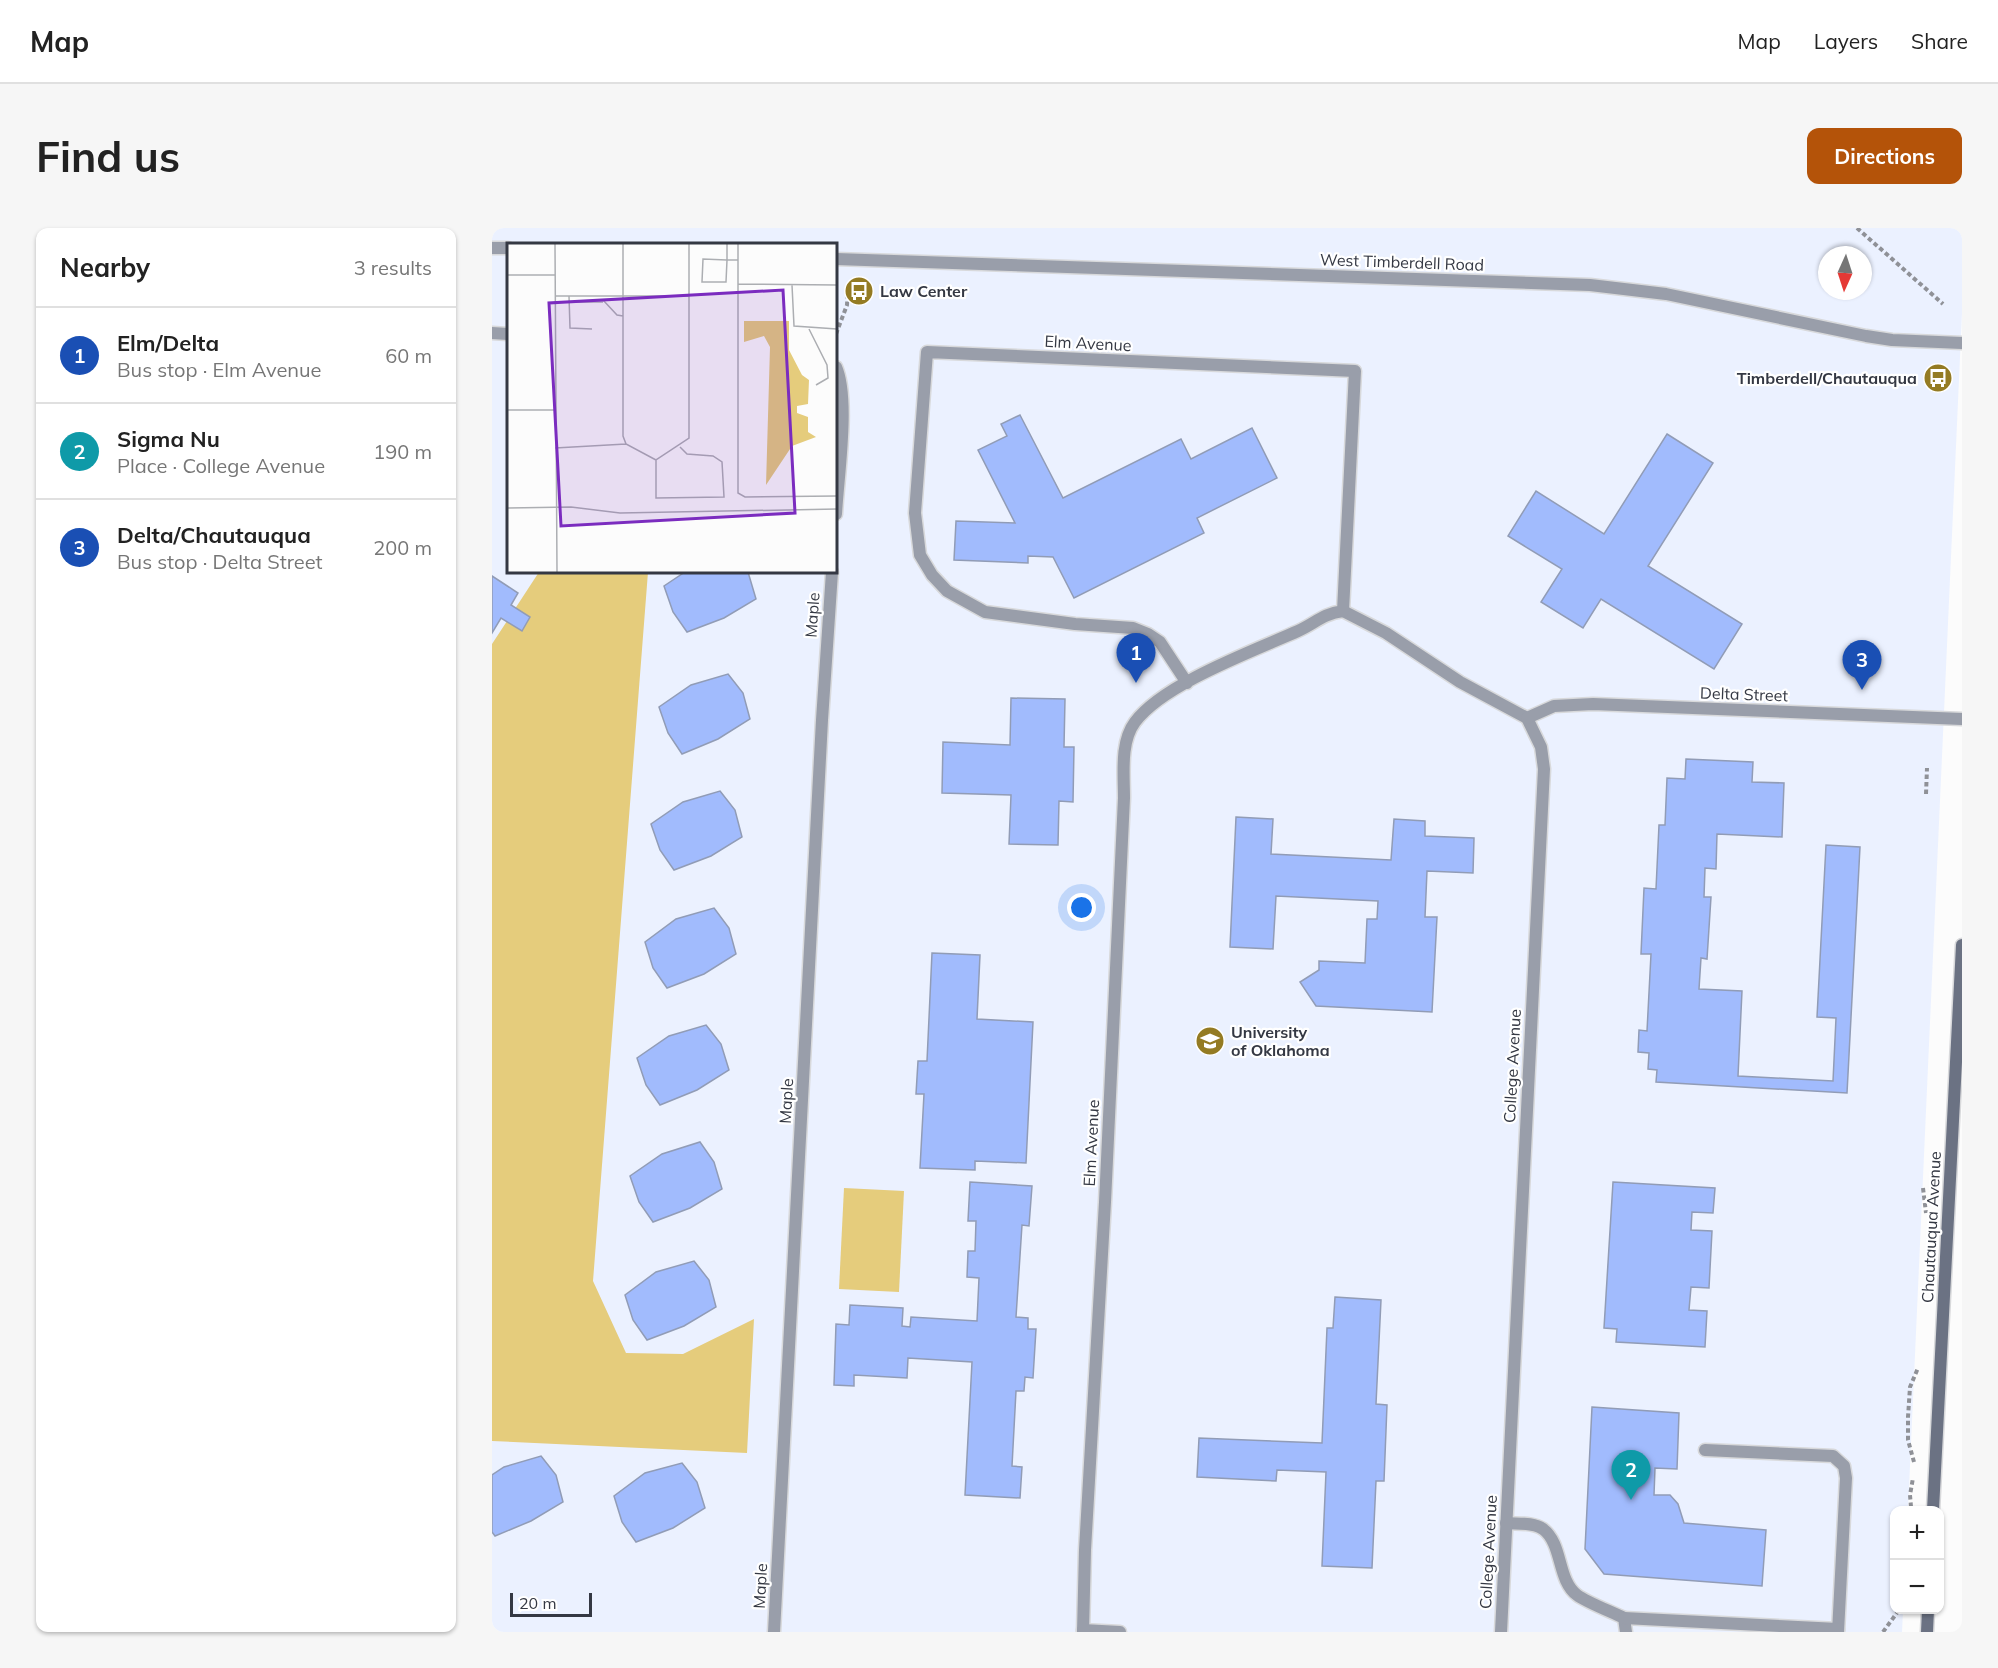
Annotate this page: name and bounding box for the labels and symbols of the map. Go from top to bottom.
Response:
inset map [507,243,837,573]
north arrow [1818,246,1872,300]
street label: West Timberdell Road [1320,249,1484,275]
bus stop icon: Law Center [843,275,875,307]
place label: Law Center [880,281,968,301]
street label: Elm Avenue [1044,331,1132,355]
bus stop icon: Timberdell/Chautauqua [1922,362,1954,394]
place label: Timberdell/Chautauqua [1737,368,1917,388]
street label: Maple [800,592,824,638]
pin: 1 [1116,634,1156,683]
pin: 3 [1842,640,1882,690]
street label: Delta Street [1700,682,1789,706]
your location [1067,893,1096,922]
street label: College Avenue [1499,1009,1525,1123]
place label: University of Oklahoma [1231,1022,1330,1060]
school or university icon: University of Oklahoma [1194,1025,1226,1057]
street label: Maple [775,1078,797,1124]
street label: Elm Avenue [1079,1099,1103,1187]
street label: Chautauqua Avenue [1917,1151,1945,1303]
pin: 2 [1612,1450,1650,1500]
street label: College Avenue [1475,1495,1501,1609]
street label: Maple [749,1563,771,1609]
scale bar [510,1590,592,1618]

